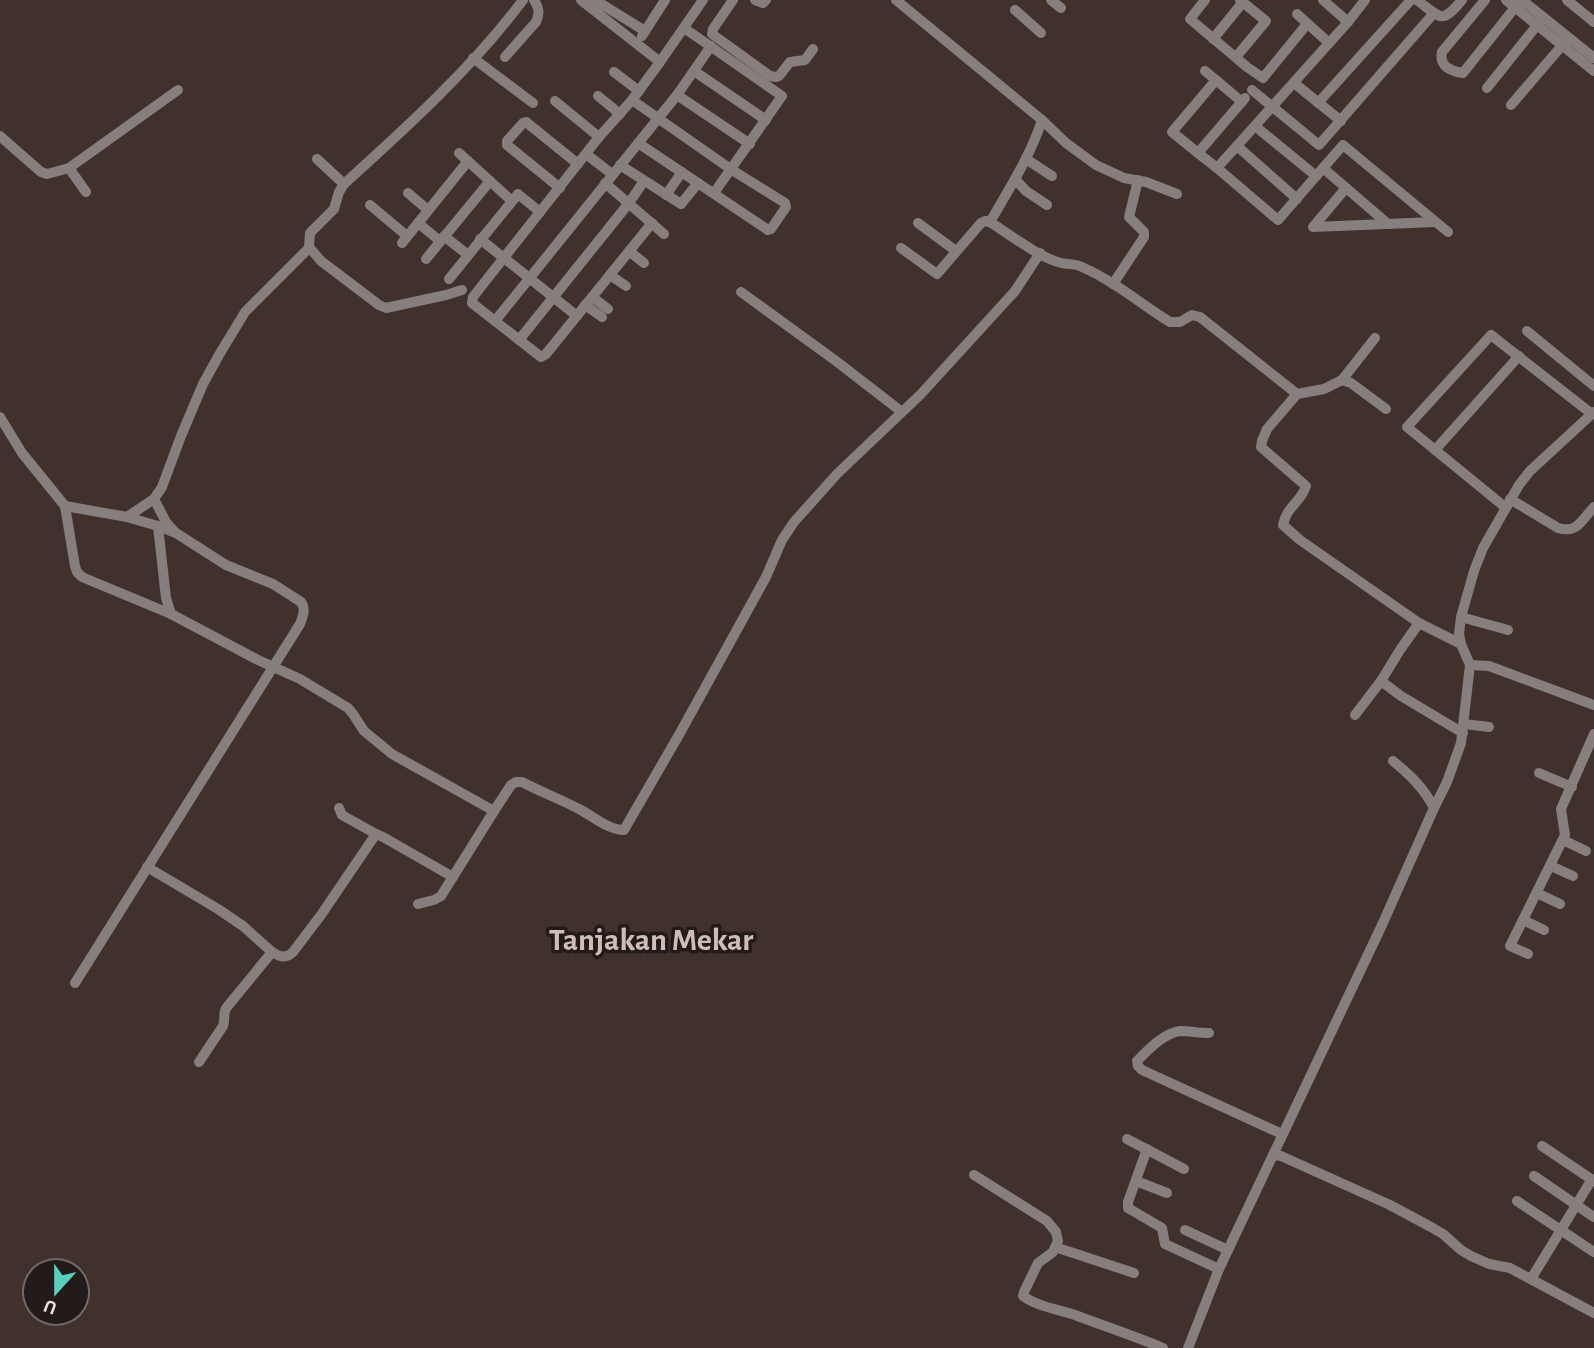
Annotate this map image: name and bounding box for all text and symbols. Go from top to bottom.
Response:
district label: Tanjakan Mekar [549,924,753,956]
north arrow [21,1257,91,1327]
text: U [41,1295,60,1318]

